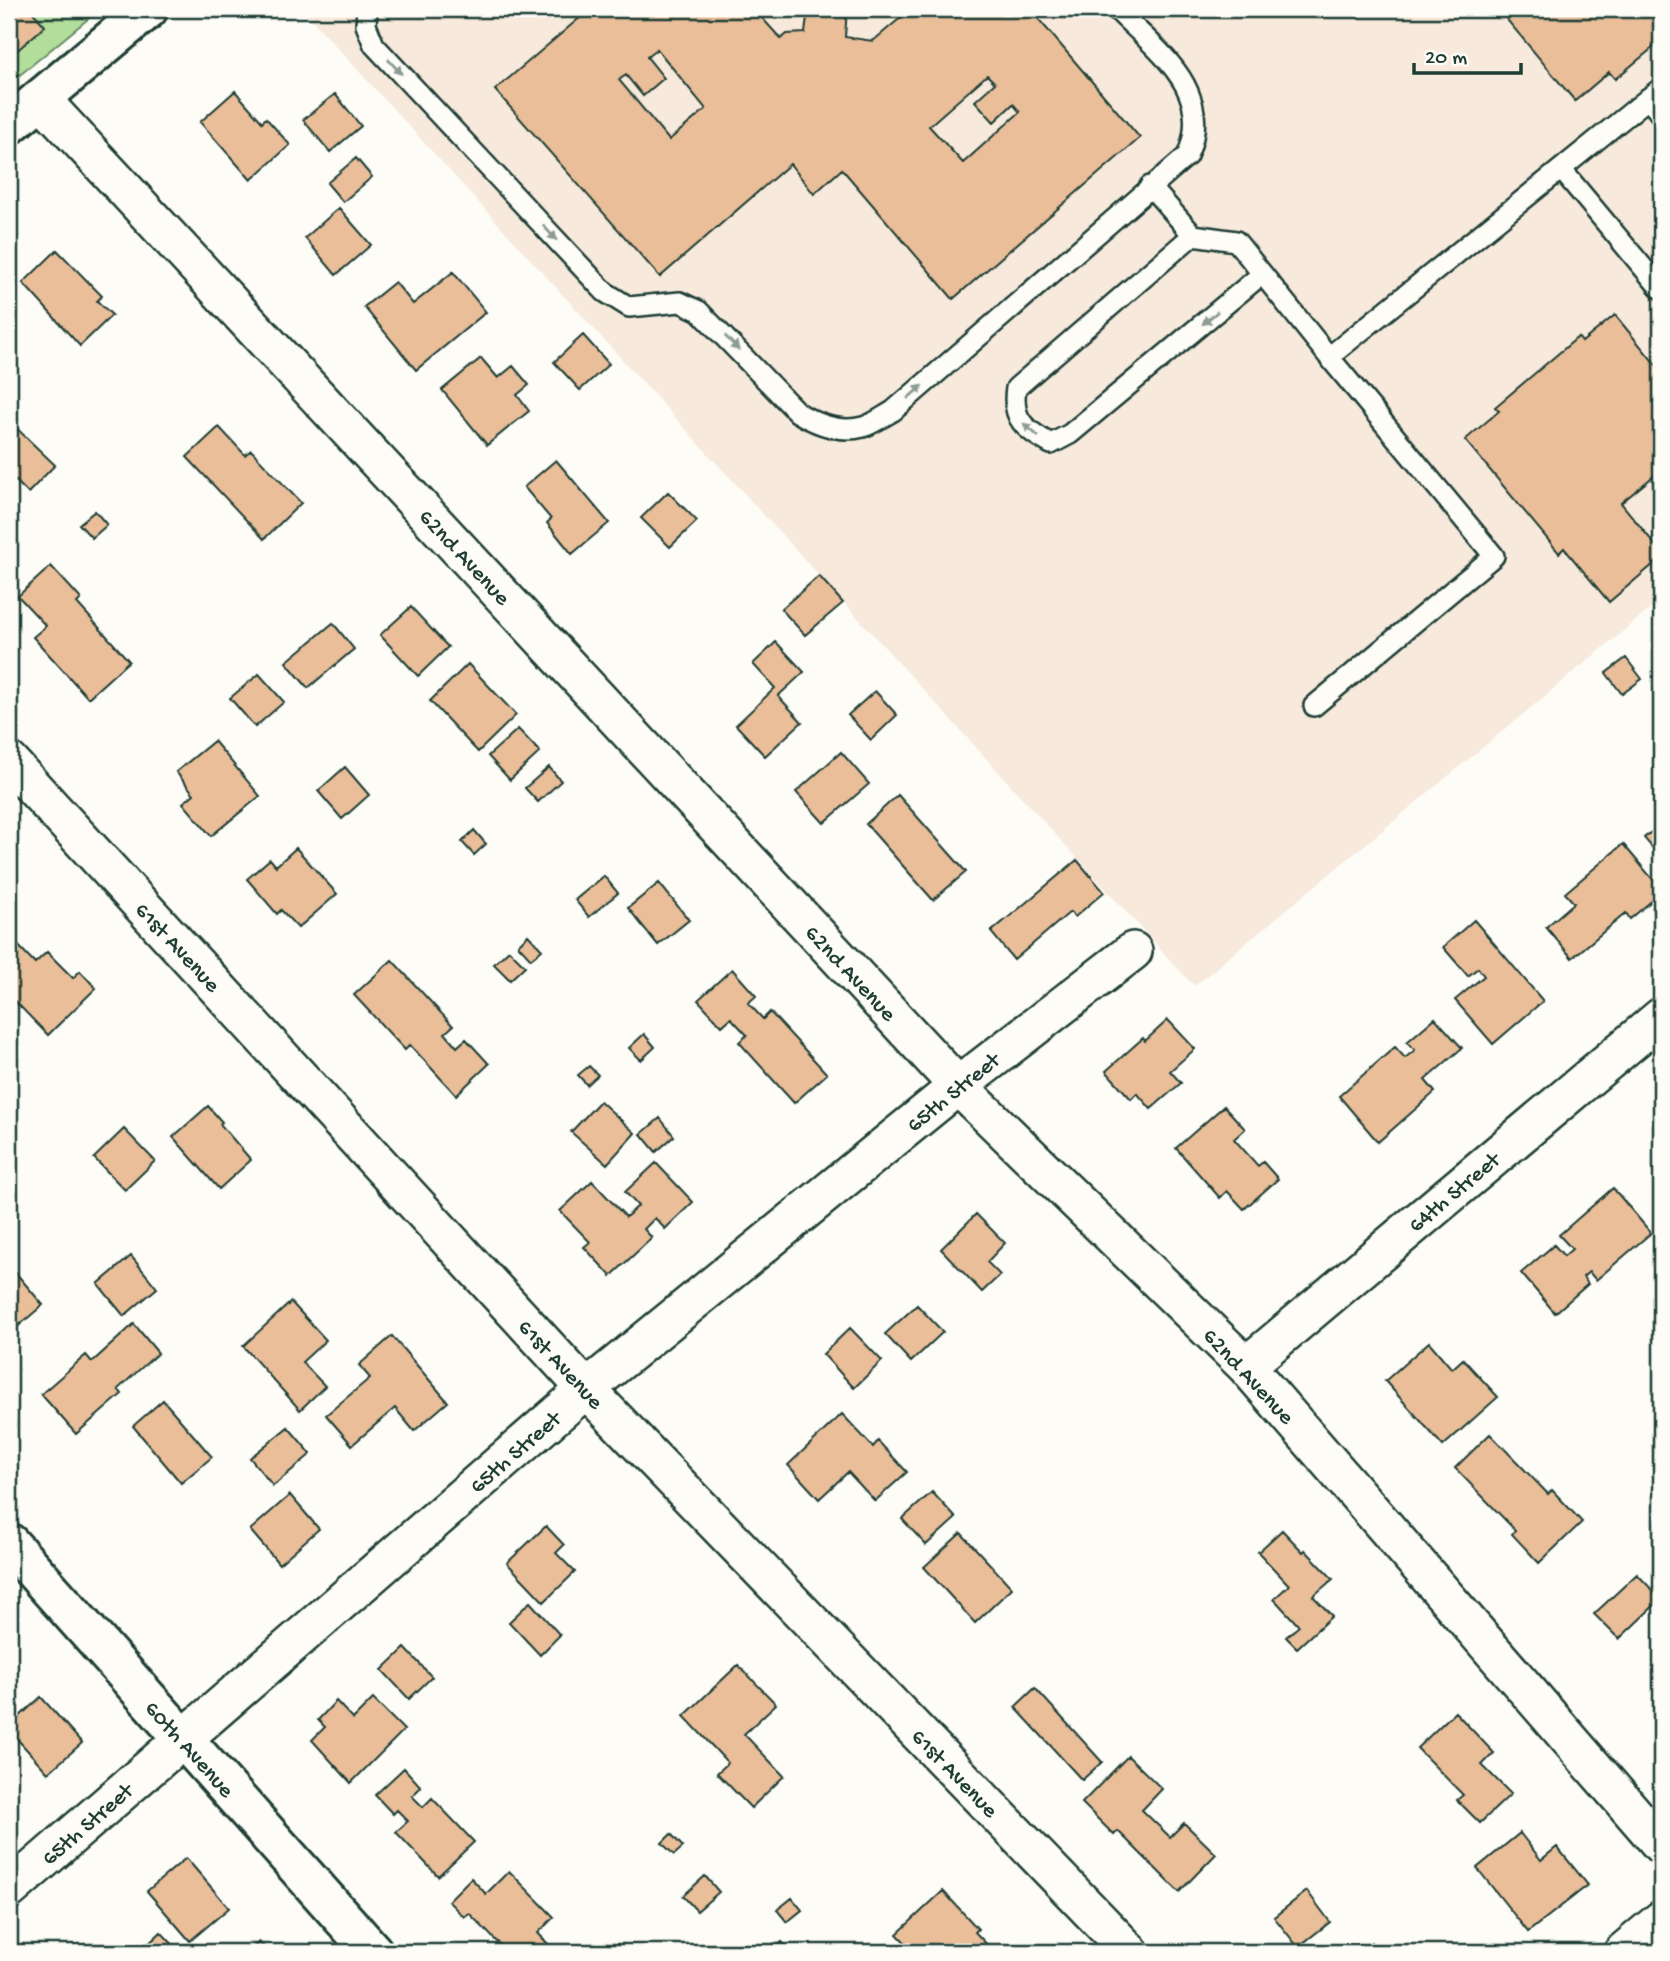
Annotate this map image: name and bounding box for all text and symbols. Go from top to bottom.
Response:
scale bar [1414,32,1521,76]
text: 20 m [1425,47,1467,72]
one-way arrow [387,58,403,75]
one-way arrow [542,225,558,242]
one-way arrow [1201,310,1218,325]
one-way arrow [723,335,740,352]
one-way arrow [906,384,924,400]
one-way arrow [1022,422,1040,438]
street label: 62nd Avenue [412,505,516,613]
street label: 61st Avenue [128,898,226,1000]
street label: 62nd Avenue [798,921,902,1029]
street label: 65th Street [902,1047,1008,1140]
street label: 64th Street [1404,1147,1508,1240]
street label: 61st Avenue [511,1315,609,1417]
street label: 62nd Avenue [1196,1324,1300,1432]
street label: 65th Street [465,1406,569,1501]
street label: 60th Avenue [138,1696,240,1805]
street label: 61st Avenue [904,1724,1003,1825]
street label: 65th Street [37,1778,141,1873]

